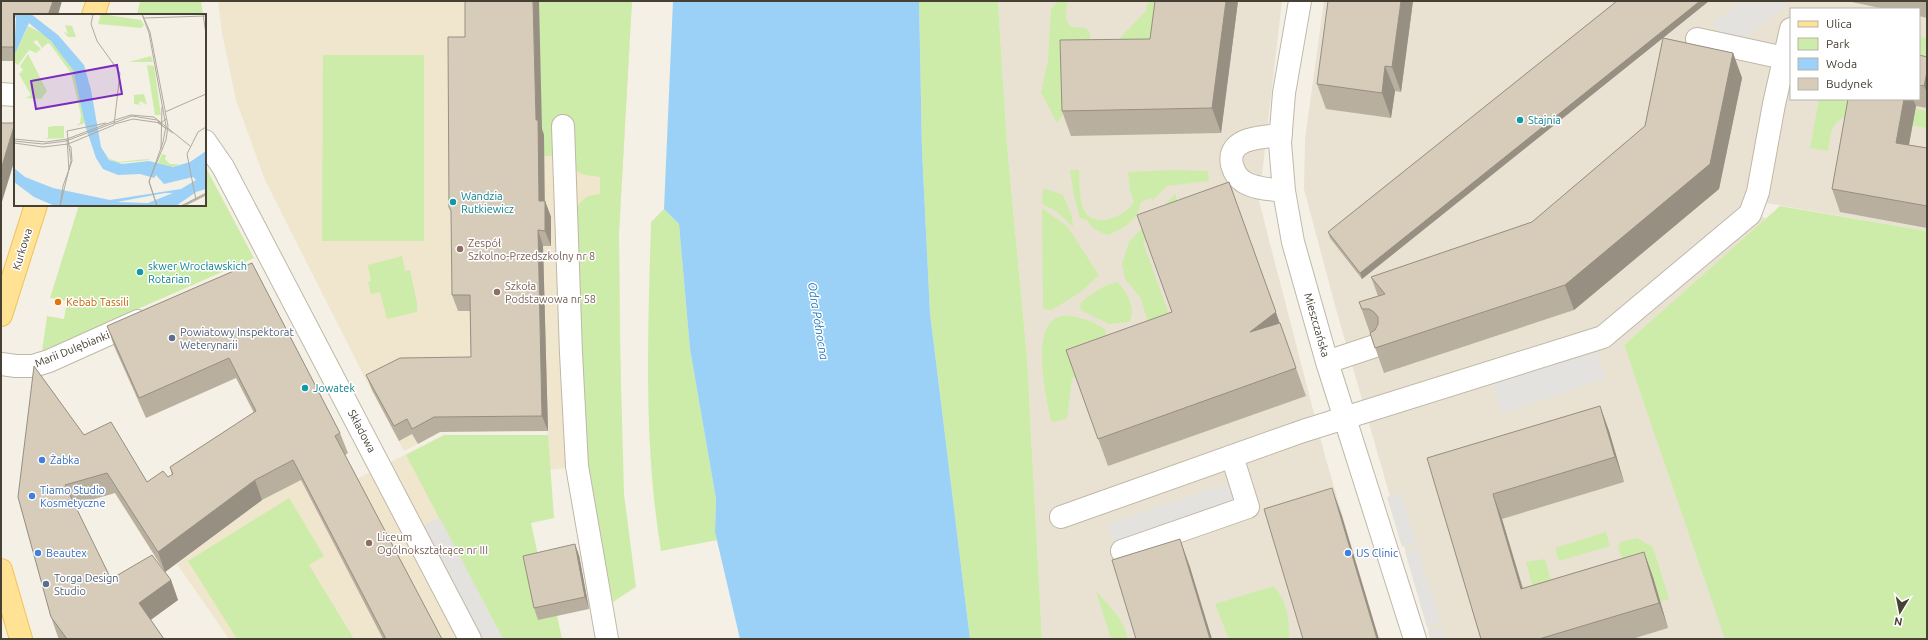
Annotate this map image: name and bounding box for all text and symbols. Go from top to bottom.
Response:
legend [1790,8,1920,100]
inset map [14,14,206,206]
text: Ulica [1826,17,1852,30]
text: Park [1826,37,1850,50]
text: Woda [1826,57,1857,70]
text: Budynek [1826,77,1873,90]
place label: Stajnia [1528,114,1561,126]
marker: Stajnia [1515,115,1525,125]
place label: Wandzia Rutkiewicz [461,190,514,215]
marker: Wandzia Rutkiewicz [448,197,458,207]
street label: Kurkowa [10,227,34,271]
place label: Zespół Szkolno-Przedszkolny nr 8 [468,237,595,262]
marker: Zespół Szkolno-Przedszkolny nr 8 [455,244,465,254]
place label: skwer Wrocławskich Rotarian [148,260,247,285]
marker: skwer Wrocławskich Rotarian [135,267,145,277]
place label: Szkoła Podstawowa nr 58 [505,280,596,305]
water label: Odra Północna [806,281,831,361]
marker: Szkoła Podstawowa nr 58 [492,287,502,297]
street label: Mieszczańska [1302,292,1332,358]
place label: Kebab Tassili [66,296,129,308]
marker: Kebab Tassili [53,297,63,307]
place label: Powiatowy Inspektorat Weterynarii [180,326,294,351]
street label: Marii Dulębianki [33,329,111,369]
marker: Powiatowy Inspektorat Weterynarii [167,333,177,343]
place label: Jowatek [313,382,355,394]
marker: Jowatek [300,383,310,393]
street label: Składowa [346,407,378,455]
place label: Żabka [50,454,80,466]
marker: Żabka [37,455,47,465]
place label: Tiamo Studio Kosmetyczne [40,484,105,509]
marker: Tiamo Studio Kosmetyczne [27,491,37,501]
place label: Liceum Ogólnokształcące nr III [377,531,488,556]
marker: Liceum Ogólnokształcące nr III [364,538,374,548]
place label: Beautex [46,547,87,559]
place label: US Clinic [1356,547,1398,559]
marker: Beautex [33,548,43,558]
marker: US Clinic [1343,548,1353,558]
place label: Torga Design Studio [54,572,119,597]
marker: Torga Design Studio [41,579,51,589]
north arrow [1880,592,1920,632]
text: N [1893,615,1903,628]

